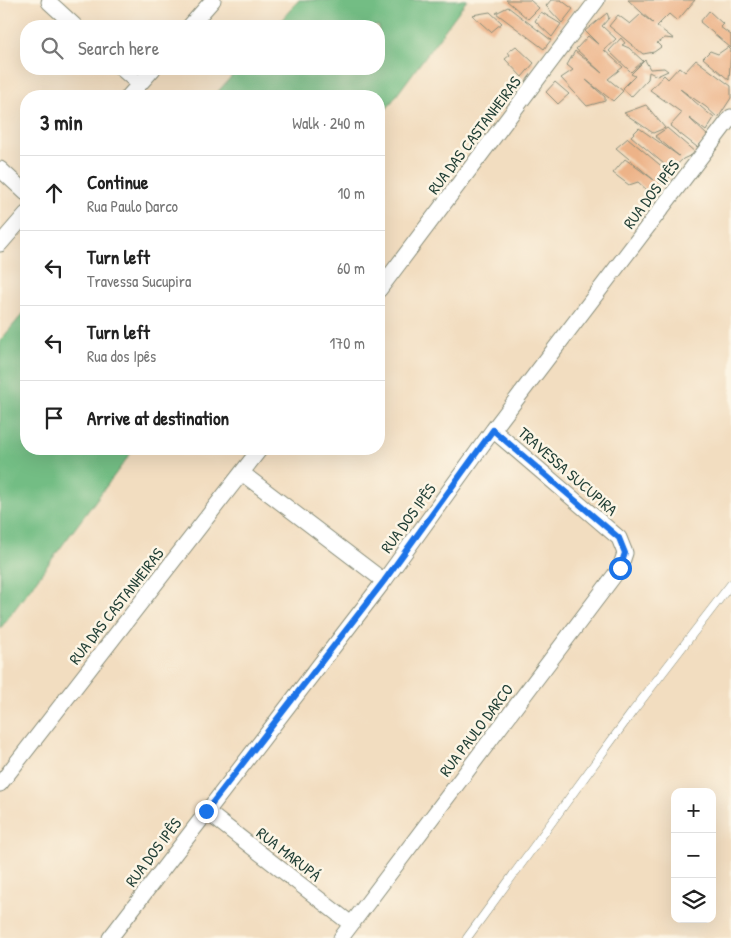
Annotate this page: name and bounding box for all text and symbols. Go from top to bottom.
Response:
search box [20,20,385,75]
icon: search [38,34,66,62]
text: Search here [78,35,159,61]
street label: RUA DAS CASTANHEIRAS [422,71,526,199]
text: 3 min [40,108,83,137]
text: Walk · 240 m [292,112,365,134]
street label: RUA DOS IPÊS [618,155,685,233]
text: Continue [87,169,148,195]
icon: ahead [40,179,68,207]
text: 10 m [337,182,365,204]
text: Rua Paulo Darco [87,195,178,217]
text: Turn left [87,244,150,270]
icon: left [40,254,68,282]
text: 60 m [337,257,365,279]
text: Travessa Sucupira [87,270,191,292]
text: Turn left [87,319,150,345]
icon: left [40,329,68,357]
text: 170 m [330,332,365,354]
text: Rua dos Ipês [87,345,156,367]
icon: arrive [40,404,68,432]
text: Arrive at destination [87,405,229,431]
street label: TRAVESSA SUCUPIRA [514,422,623,520]
street label: RUA DOS IPÊS [375,478,441,557]
street label: RUA DAS CASTANHEIRAS [63,543,169,669]
route start [609,557,632,580]
street label: RUA PAULO DARCO [434,679,518,781]
map controls [671,788,716,923]
button: + [671,788,716,833]
route end [195,800,218,823]
street label: RUA DOS IPÊS [120,813,187,891]
street label: RUA MARUPÁ [252,822,326,886]
button: − [671,833,716,878]
button: layers [671,878,716,923]

